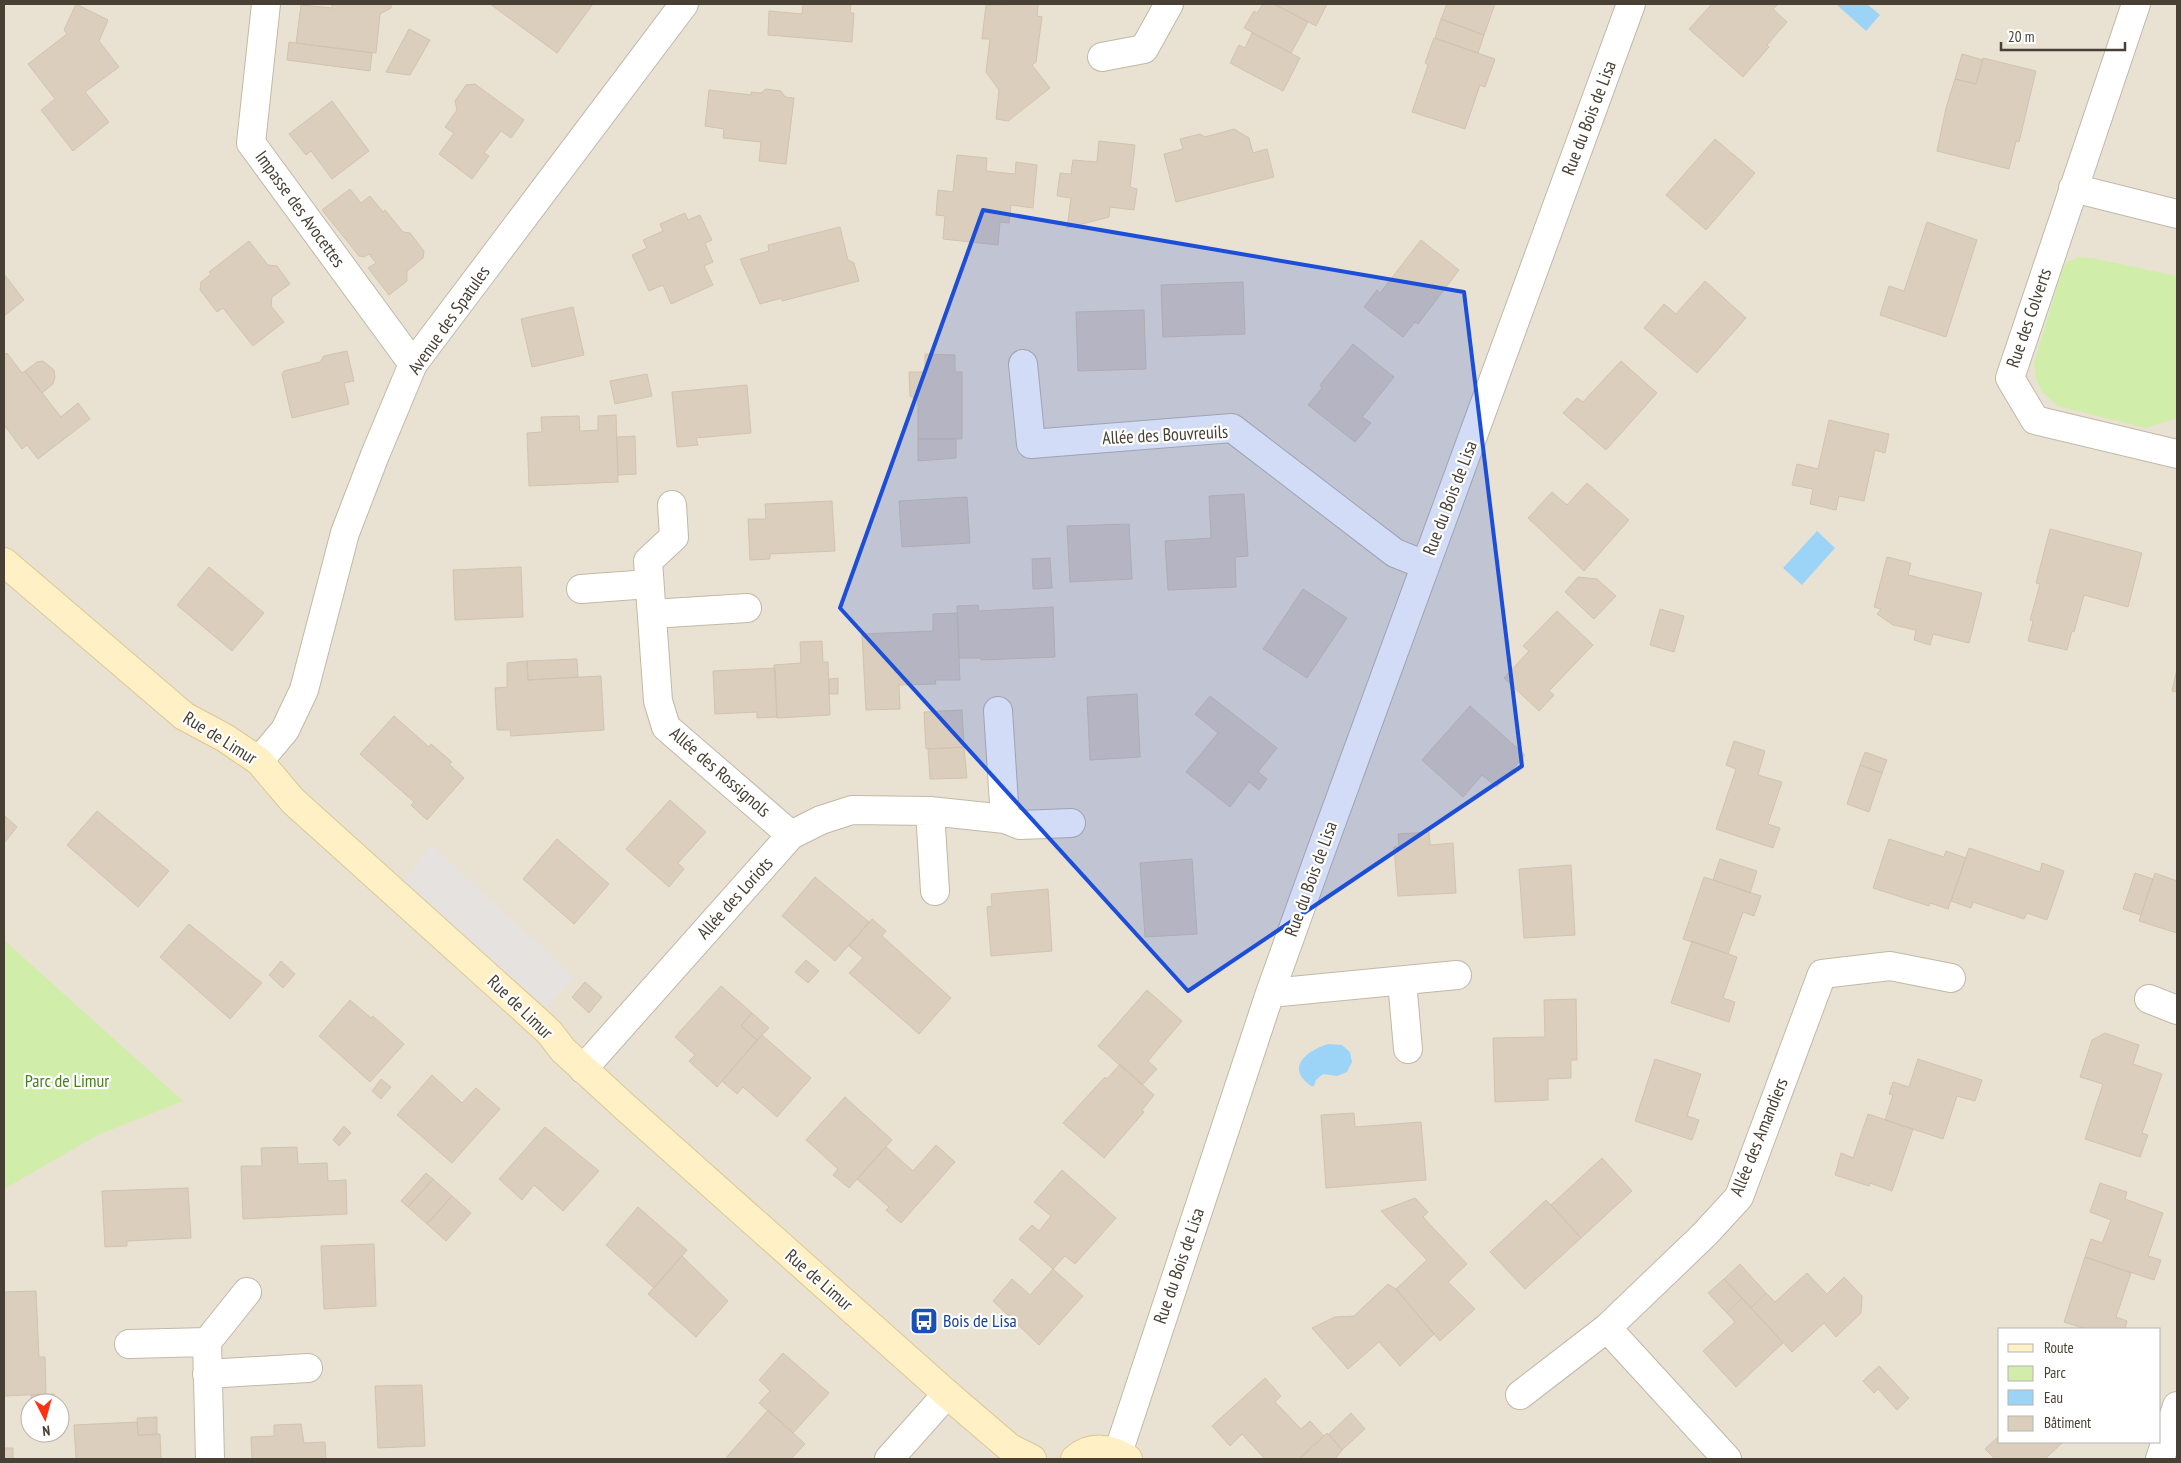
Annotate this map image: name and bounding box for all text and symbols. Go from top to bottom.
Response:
scale bar [2001,20,2125,52]
text: 20 m [2008,27,2034,46]
street label: Rue du Bois de Lisa [1556,57,1621,178]
street label: Impasse des Avocettes [250,146,350,272]
street label: Avenue des Spatules [403,261,495,379]
street label: Rue des Colverts [2001,265,2056,370]
street label: Allée des Bouvreuils [1101,420,1228,449]
street label: Rue du Bois de Lisa [1417,437,1482,558]
street label: Rue de Limur [179,706,261,769]
street label: Allée des Rossignols [665,722,775,822]
street label: Rue du Bois de Lisa [1279,818,1342,940]
street label: Allée des Loriots [692,852,778,944]
street label: Rue de Limur [483,970,558,1044]
park label: Parc de Limur [25,1069,109,1092]
street label: Allée des Amandiers [1724,1074,1793,1199]
street label: Rue du Bois de Lisa [1148,1205,1209,1327]
street label: Rue de Limur [781,1244,858,1315]
bus stop icon: Bois de Lisa [909,1306,939,1336]
place label: Bois de Lisa [943,1309,1017,1332]
legend [1998,1328,2161,1443]
text: Route [2044,1338,2074,1357]
text: Parc [2044,1363,2066,1382]
text: Eau [2044,1388,2063,1407]
north arrow [20,1393,70,1443]
text: Bâtiment [2044,1413,2091,1432]
text: N [42,1422,51,1440]

